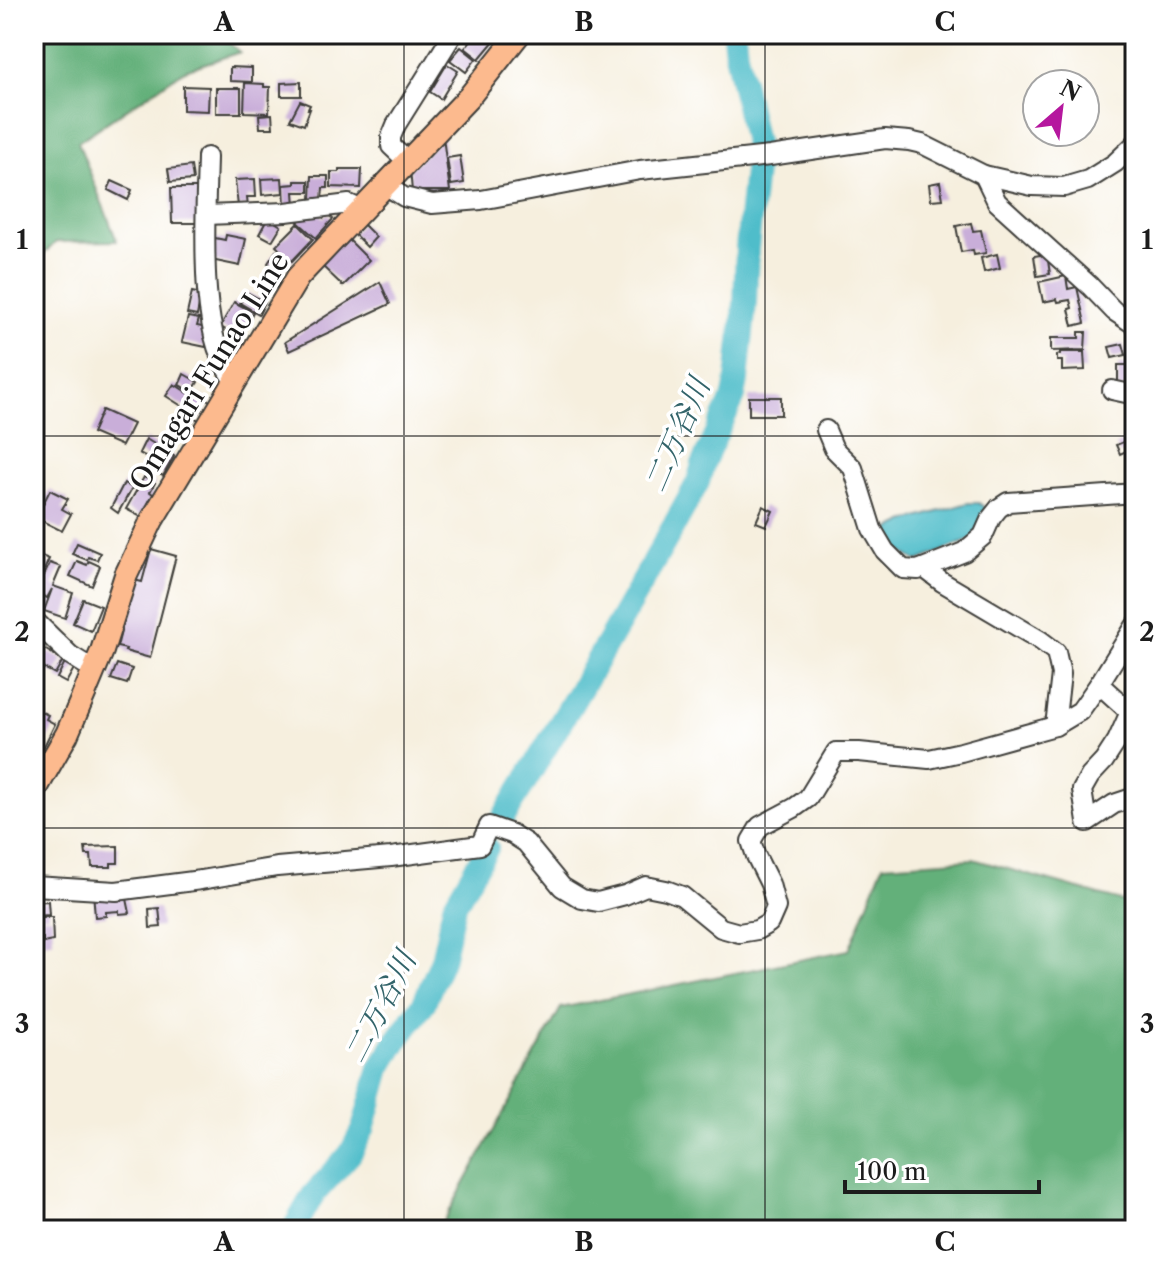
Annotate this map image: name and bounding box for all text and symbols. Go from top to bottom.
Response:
text: A [213,6,235,38]
text: B [574,6,594,38]
text: C [935,6,955,38]
north arrow [1021,68,1101,148]
text: N [1055,74,1085,107]
text: 1 [16,224,28,256]
text: 1 [1141,224,1153,256]
street label: Omagari Funao Line [122,246,296,496]
water label: 二万谷川 [637,370,719,497]
text: 2 [14,616,30,648]
text: 2 [1139,616,1155,648]
water label: 二万谷川 [336,942,425,1069]
text: 3 [15,1008,29,1040]
text: 3 [1140,1008,1154,1040]
scale bar [845,1144,1039,1194]
text: 100 m [857,1157,926,1186]
text: A [213,1226,235,1258]
text: B [574,1226,594,1258]
text: C [935,1226,955,1258]

